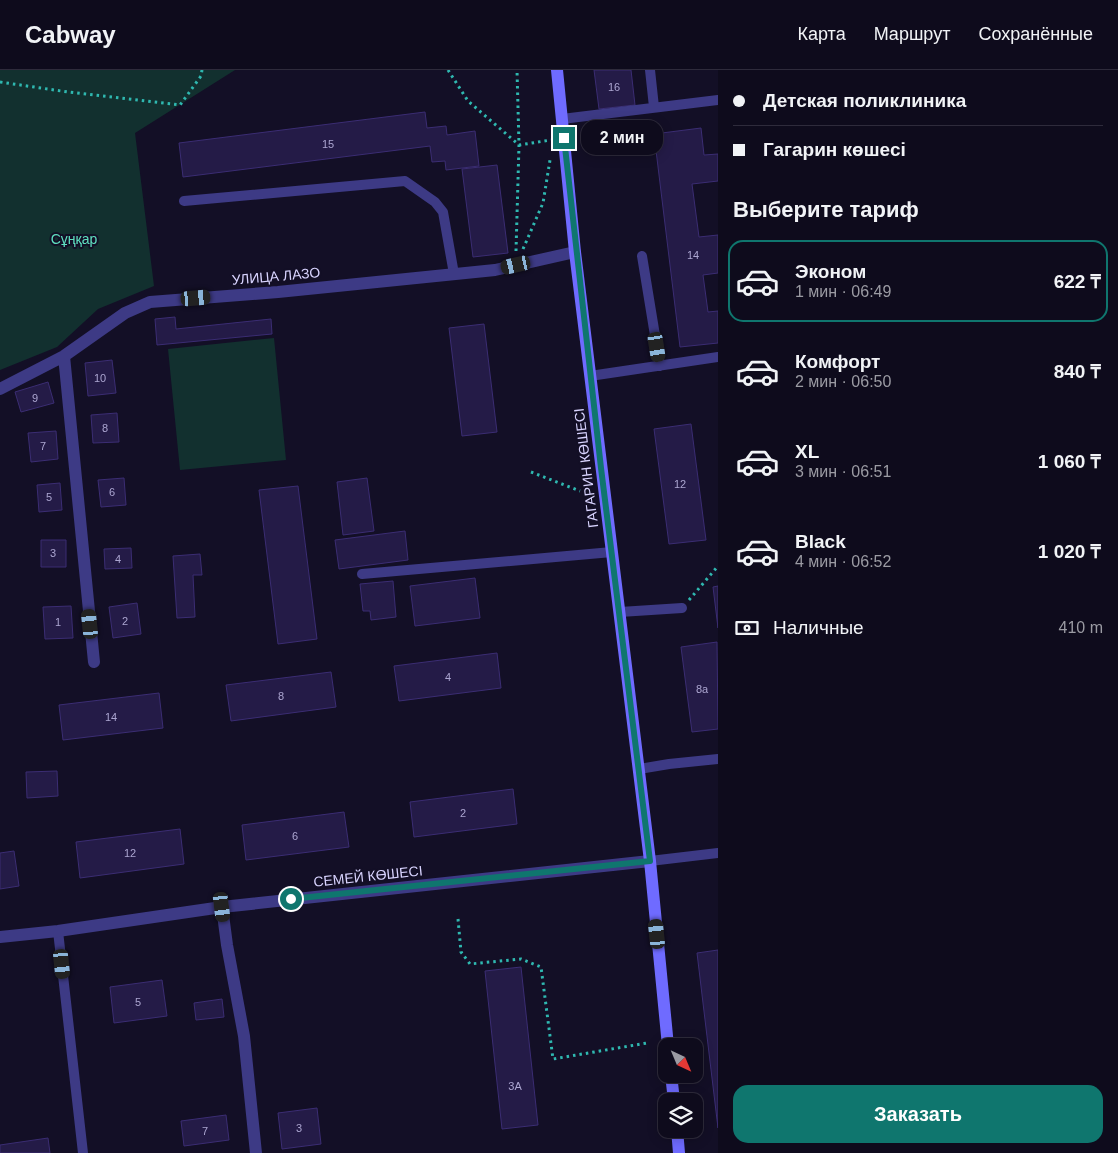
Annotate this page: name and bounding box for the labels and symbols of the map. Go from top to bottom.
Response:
house number: 16 [608,81,620,93]
callout: 2 мин [582,120,664,156]
route end [553,127,575,149]
house number: 15 [322,138,334,150]
park label: Сұңқар [51,231,97,247]
house number: 14 [687,249,699,261]
car [499,254,532,276]
street label: УЛИЦА ЛАЗО [231,264,321,288]
car [180,289,211,307]
car [647,331,666,363]
house number: 10 [94,372,106,384]
house number: 9 [32,392,38,404]
street label: ГАГАРИН КӨШЕСІ [571,407,601,529]
house number: 8 [102,422,108,434]
house number: 7 [40,440,46,452]
house number: 12 [674,478,686,490]
house number: 6 [109,486,115,498]
house number: 5 [46,491,52,503]
house number: 3 [50,547,56,559]
house number: 4 [115,553,121,565]
car [80,608,99,640]
house number: 2 [122,615,128,627]
house number: 1 [55,616,61,628]
house number: 4 [445,671,451,683]
house number: 8а [696,683,709,695]
house number: 8 [278,690,284,702]
house number: 14 [105,711,117,723]
house number: 2 [460,807,466,819]
house number: 6 [292,830,298,842]
house number: 12 [124,847,136,859]
street label: СЕМЕЙ КӨШЕСІ [313,861,423,890]
route start [280,888,302,910]
car [212,891,231,923]
car [647,918,666,950]
car [52,948,71,980]
house number: 5 [135,996,141,1008]
north arrow [658,1038,702,1082]
house number: 3А [508,1080,522,1092]
house number: 3 [296,1122,302,1134]
house number: 7 [202,1125,208,1137]

